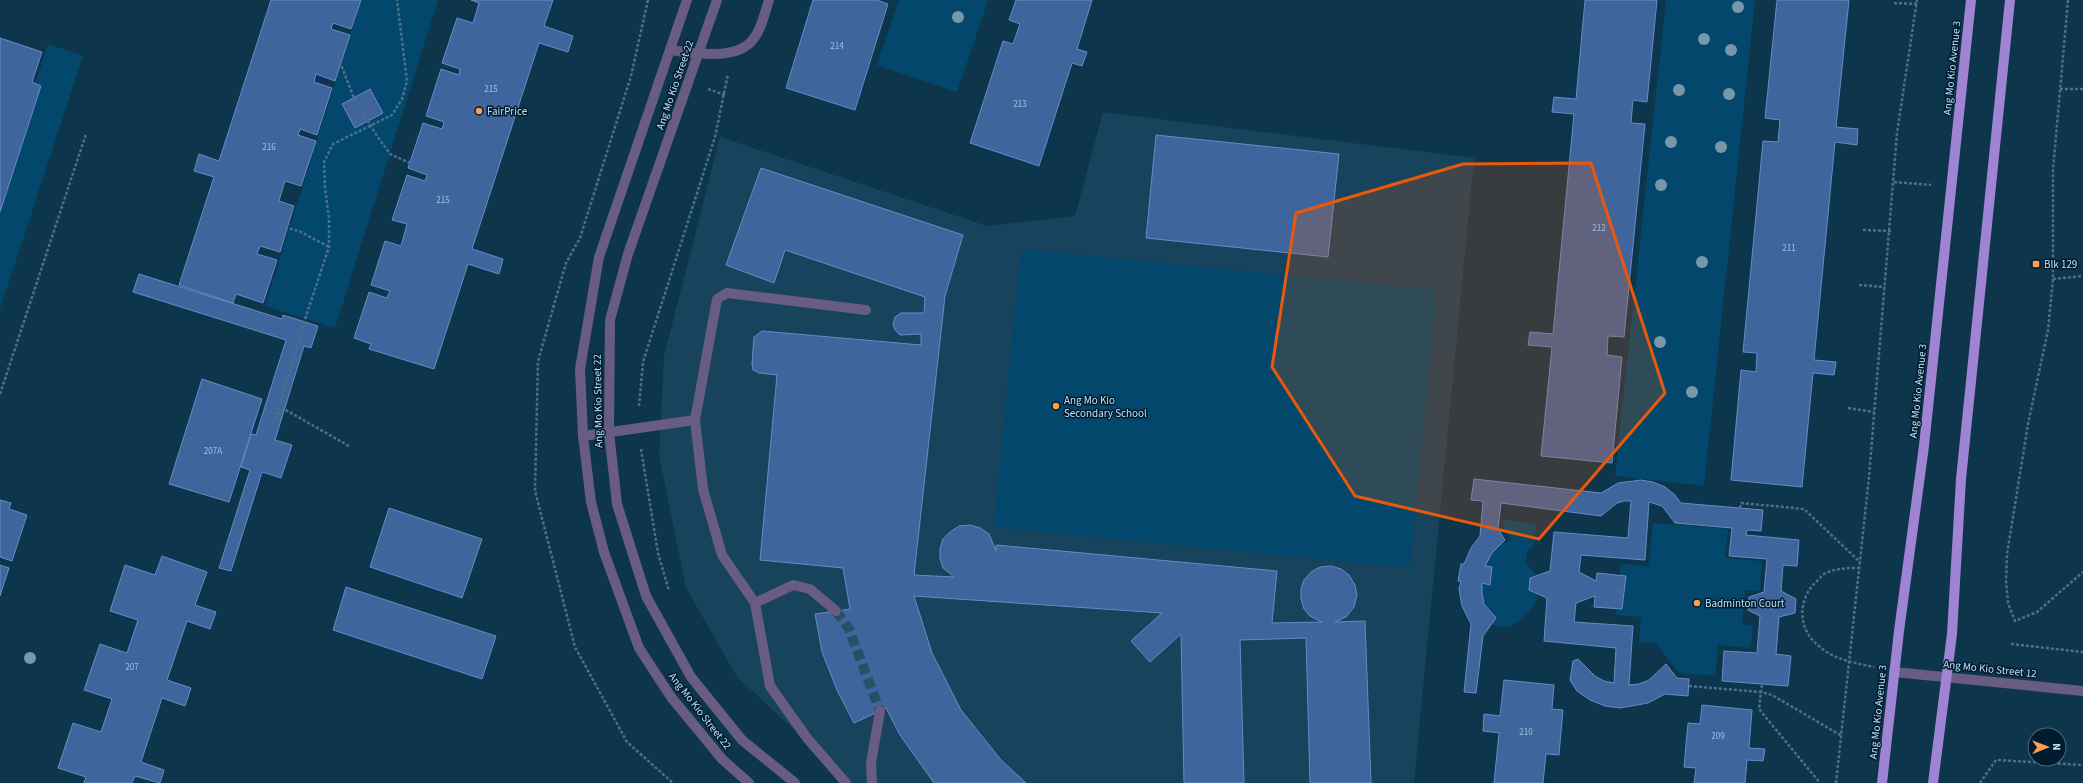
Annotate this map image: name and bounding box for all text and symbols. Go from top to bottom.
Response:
street label: Ang Mo Kio Avenue 3 [1940,20,1964,116]
street label: Ang Mo Kio Street 22 [653,38,697,132]
house number: 214 [830,40,844,53]
house number: 215 [484,83,498,96]
house number: 213 [1013,98,1027,111]
place label: FairPrice [487,104,528,119]
marker: FairPrice [474,106,484,116]
house number: 216 [262,141,276,154]
house number: 215 [436,194,450,207]
house number: 212 [1592,222,1606,235]
house number: 211 [1782,242,1796,255]
place label: Blk 129 [2044,257,2077,272]
marker: Blk 129 [2031,259,2041,269]
street label: Ang Mo Kio Avenue 3 [1906,343,1930,439]
street label: Ang Mo Kio Street 22 [590,354,606,448]
place label: Ang Mo Kio Secondary School [1064,393,1147,421]
marker: Ang Mo Kio Secondary School [1051,401,1061,411]
house number: 207A [204,445,222,458]
place label: Badminton Court [1705,596,1785,611]
marker: Badminton Court [1692,598,1702,608]
street label: Ang Mo Kio Street 12 [1943,657,2037,681]
house number: 207 [125,661,139,674]
street label: Ang Mo Kio Avenue 3 [1866,664,1890,760]
street label: Ang Mo Kio Street 22 [665,669,735,753]
house number: 210 [1519,726,1533,739]
north arrow [2027,727,2067,767]
house number: 209 [1711,730,1725,743]
text: N [2049,743,2064,751]

